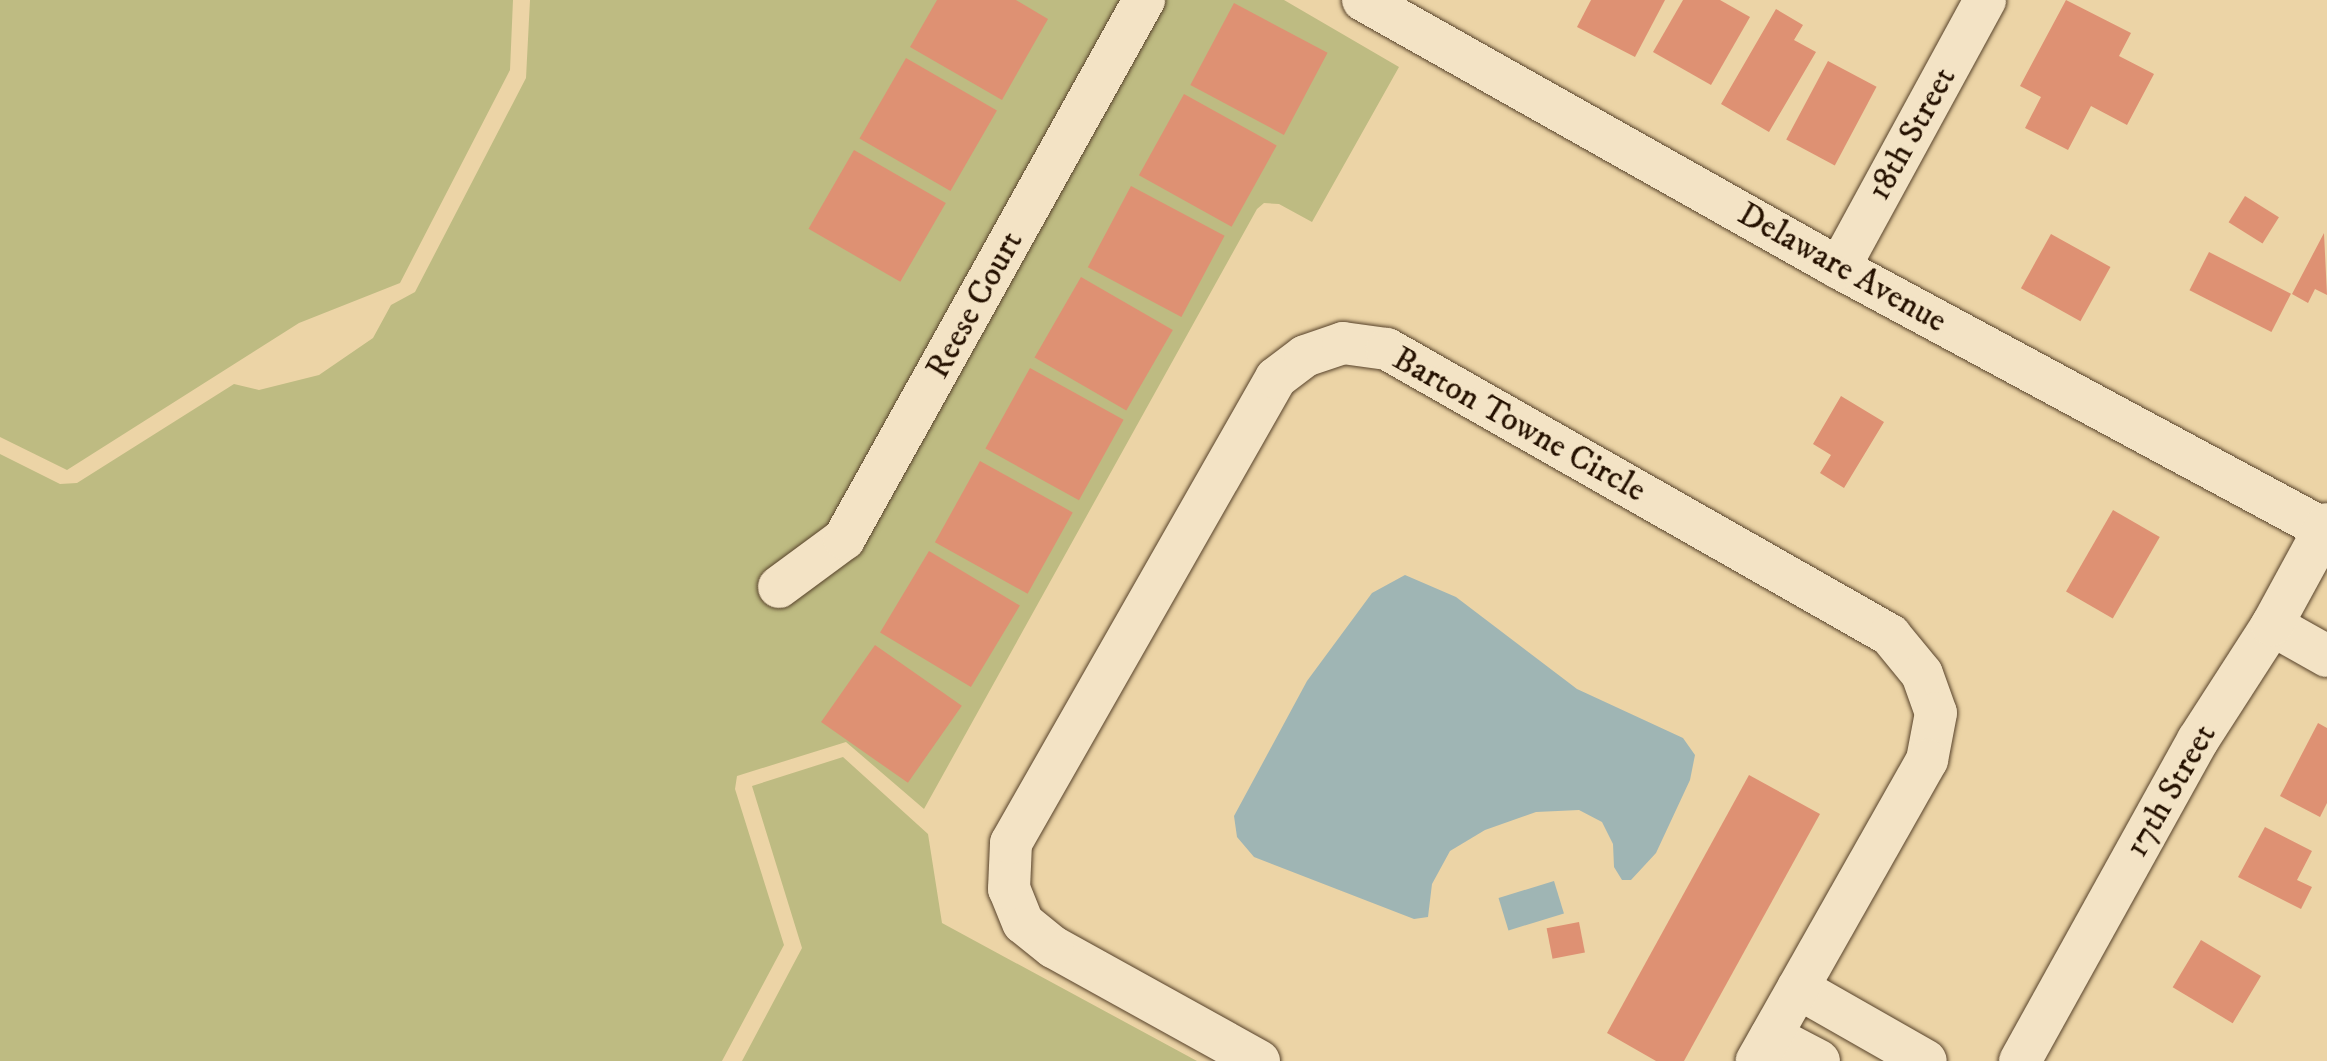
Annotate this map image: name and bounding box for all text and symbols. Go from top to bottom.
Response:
street label: 18th Street [1859,60,1965,208]
street label: Delaware Avenue [1731,194,1953,342]
street label: Reese Court [918,224,1032,386]
street label: Barton Towne Circle [1385,339,1653,511]
street label: 17th Street [2117,717,2225,865]

